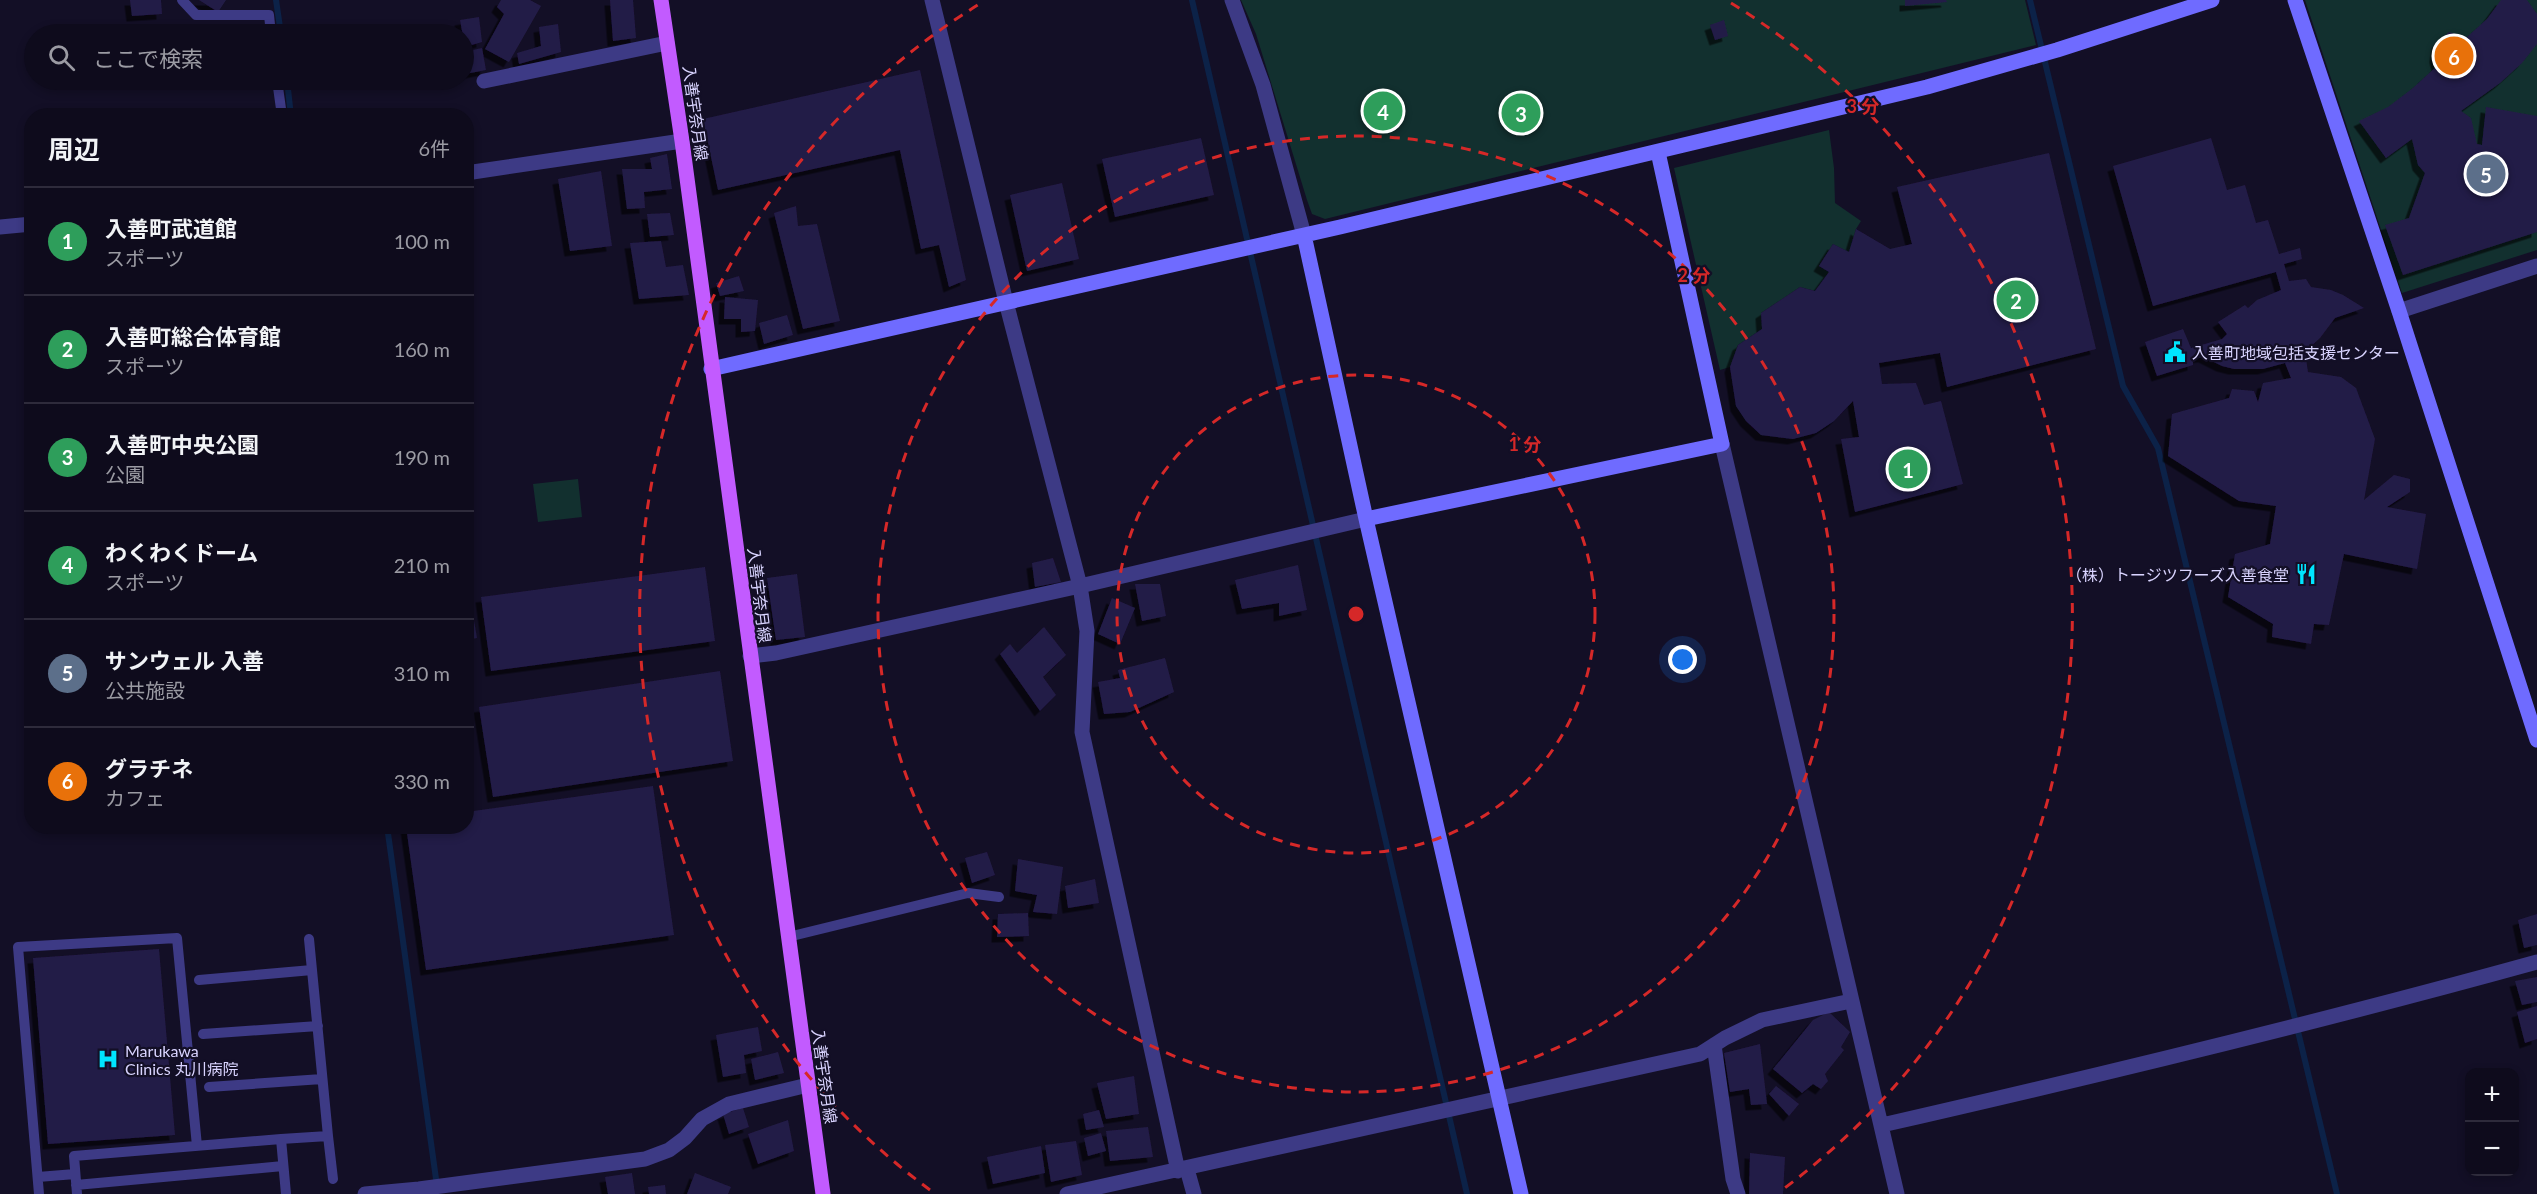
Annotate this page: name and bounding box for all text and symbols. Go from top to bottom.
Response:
search box [24,24,474,90]
pin: 6 [2434,34,2474,78]
icon: search [45,41,78,74]
text: ここで検索 [93,45,203,72]
street label: 入善宇奈月線 [680,64,712,162]
pin: 4 [1364,88,1402,134]
pin: 3 [1502,90,1540,136]
text: 3 分 [1847,95,1879,117]
text: 周辺 [48,133,100,165]
text: 6件 [418,136,450,160]
pin: 5 [2466,152,2506,196]
text: 入善町武道館 [105,215,237,242]
text: 1 [62,229,73,253]
text: 100 m [394,229,450,253]
text: スポーツ [105,246,185,270]
text: 2 分 [1678,264,1710,286]
pin: 2 [1996,278,2036,322]
text: 入善町総合体育館 [105,323,281,350]
text: 2 [62,337,73,361]
text: 160 m [394,337,450,361]
public building icon: 入善町地域包括支援センター [2163,340,2187,364]
place label: 入善町地域包括支援センター [2192,343,2400,362]
text: スポーツ [105,354,185,378]
text: 入善町中央公園 [105,431,259,458]
text: 1 分 [1509,433,1541,455]
text: 3 [62,445,73,469]
text: 190 m [394,445,450,469]
pin: 1 [1888,446,1928,492]
text: 公園 [105,462,145,486]
text: わくわくドーム [105,539,258,566]
street label: 入善宇奈月線 [745,546,775,644]
text: 4 [62,553,73,577]
text: 210 m [394,553,450,577]
restaurant icon: （株）トージツフーズ入善食堂 [2294,562,2318,586]
place label: （株）トージツフーズ入善食堂 [2066,565,2289,584]
text: スポーツ [105,570,185,594]
centre of rings [1346,604,1366,624]
your location [1668,645,1697,674]
text: サンウェル 入善 [105,647,264,674]
text: 5 [62,661,73,685]
text: 310 m [394,661,450,685]
text: 公共施設 [105,678,185,702]
text: グラチネ [105,755,193,782]
text: 6 [62,769,73,793]
text: 330 m [394,769,450,793]
text: カフェ [105,786,165,810]
street label: 入善宇奈月線 [809,1027,841,1125]
place label: Marukawa Clinics 丸川病院 [125,1041,239,1078]
hospital icon: Marukawa Clinics 丸川病院 [96,1047,120,1071]
map controls [2465,1068,2519,1176]
button: + [2465,1068,2519,1122]
button: − [2465,1122,2519,1176]

